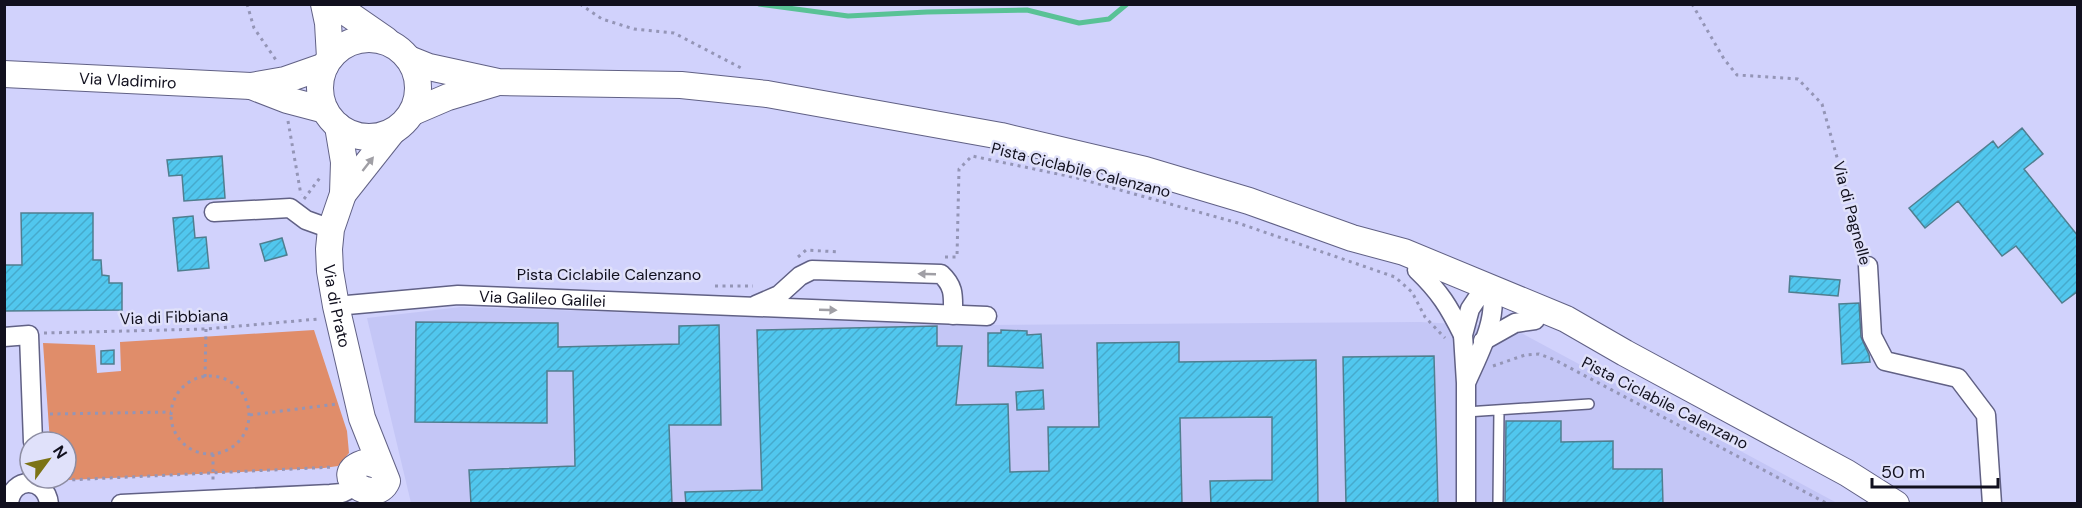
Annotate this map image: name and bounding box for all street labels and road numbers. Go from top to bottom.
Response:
street label: Via Vladimiro [79,67,177,93]
street label: Pista Ciclabile Calenzano [989,138,1173,202]
street label: Via di Pagnelle [1828,159,1876,267]
street label: Via di Prato [319,263,356,350]
street label: Pista Ciclabile Calenzano [517,264,701,285]
street label: Via Galileo Galilei [479,285,606,311]
street label: Via di Fibbiana [119,305,229,329]
street label: Pista Ciclabile Calenzano [1578,352,1752,454]

